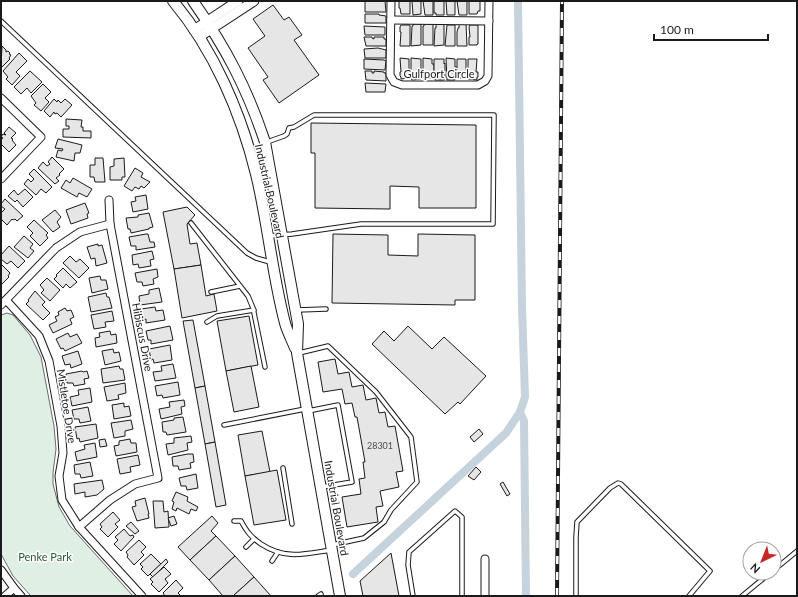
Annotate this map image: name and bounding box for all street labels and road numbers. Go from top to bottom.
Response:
street label: Gulfport Circle [403,67,475,80]
street label: Industrial Boulevard [253,143,287,239]
street label: Hibiscus Drive [130,302,156,373]
street label: Mistletoe Drive [55,368,79,444]
street label: Industrial Boulevard [322,459,352,557]

